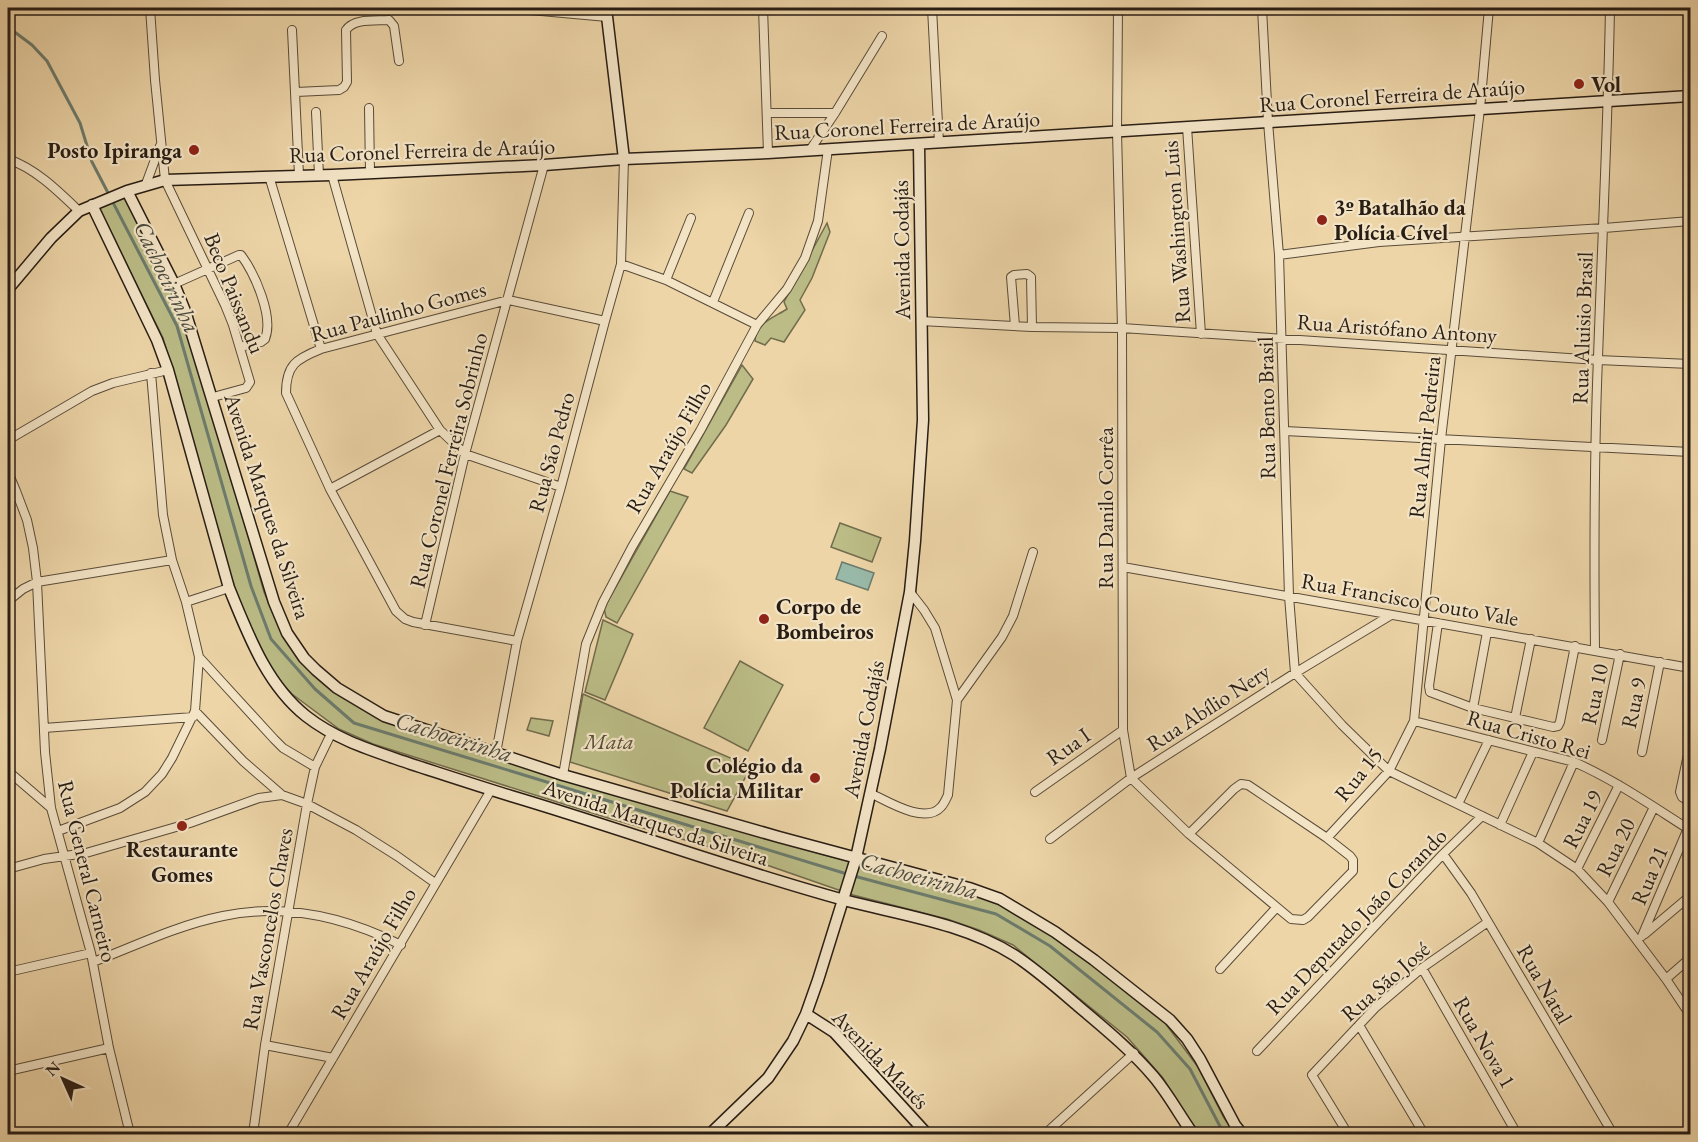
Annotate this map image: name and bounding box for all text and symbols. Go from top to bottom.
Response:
place label: Vol [1591,70,1621,99]
street label: Rua Coronel Ferreira de Araújo [1258,72,1526,119]
marker: Vol [1572,77,1586,91]
street label: Rua Coronel Ferreira de Araújo [773,104,1041,147]
street label: Rua Coronel Ferreira de Araújo [288,131,556,170]
place label: Posto Ipiranga [47,136,182,165]
street label: Rua Washington Luis [1156,140,1197,324]
marker: Posto Ipiranga [187,143,201,157]
street label: Avenida Codajás [886,180,917,321]
place label: 3º Batalhão da Polícia Cível [1334,193,1466,247]
marker: 3º Batalhão da Polícia Cível [1315,213,1329,227]
water label: Cachoeirinha [127,216,208,338]
street label: Beco Paissandu [197,229,272,358]
street label: Rua Aluisio Brasil [1565,251,1600,405]
street label: Rua Paulinho Gomes [307,274,489,349]
street label: Rua Aristófano Antony [1296,307,1498,350]
street label: Rua Coronel Ferreira Sobrinho [403,329,494,591]
street label: Rua Bento Brasil [1251,336,1282,480]
street label: Rua Almir Pedreira [1402,354,1447,520]
street label: Rua Araújo Filho [619,376,718,519]
street label: Avenida Marques da Silveira [217,389,318,623]
street label: Rua São Pedro [521,389,582,516]
street label: Rua Danilo Corrêa [1091,427,1120,589]
street label: Rua Francisco Couto Vale [1299,566,1521,633]
place label: Corpo de Bombeiros [776,592,874,646]
marker: Corpo de Bombeiros [757,612,771,626]
street label: Rua Abílio Nery [1141,657,1276,758]
street label: Avenida Codajás [836,658,891,801]
street label: Rua 10 [1574,661,1615,727]
street label: Rua 9 [1614,675,1653,731]
street label: Rua Cristo Rei [1463,703,1594,766]
water label: Cachoeirinha [392,704,517,769]
street label: Rua I [1040,720,1097,772]
park label: Mata [582,727,634,756]
street label: Rua 15 [1328,741,1389,807]
place label: Colégio da Polícia Militar [670,751,804,805]
marker: Colégio da Polícia Militar [808,771,822,785]
street label: Avenida Marques da Silveira [538,772,773,873]
street label: Rua General Carneiro [51,777,124,965]
street label: Rua 19 [1556,785,1610,853]
street label: Rua 20 [1589,813,1642,881]
marker: Restaurante Gomes [175,819,189,833]
street label: Rua Deputado João Corando [1259,822,1453,1021]
street label: Rua Vasconcelos Chaves [235,826,300,1032]
place label: Restaurante Gomes [126,835,238,889]
street label: Rua 21 [1624,841,1675,909]
water label: Cachoeirinha [857,845,982,906]
street label: Rua Araújo Filho [324,882,423,1025]
street label: Rua São José [1335,934,1436,1028]
street label: Rua Natal [1510,939,1579,1029]
street label: Rua Nova 1 [1447,991,1522,1093]
street label: Avenida Maués [825,1002,936,1115]
north arrow [33,1049,93,1109]
text: N [41,1057,65,1081]

